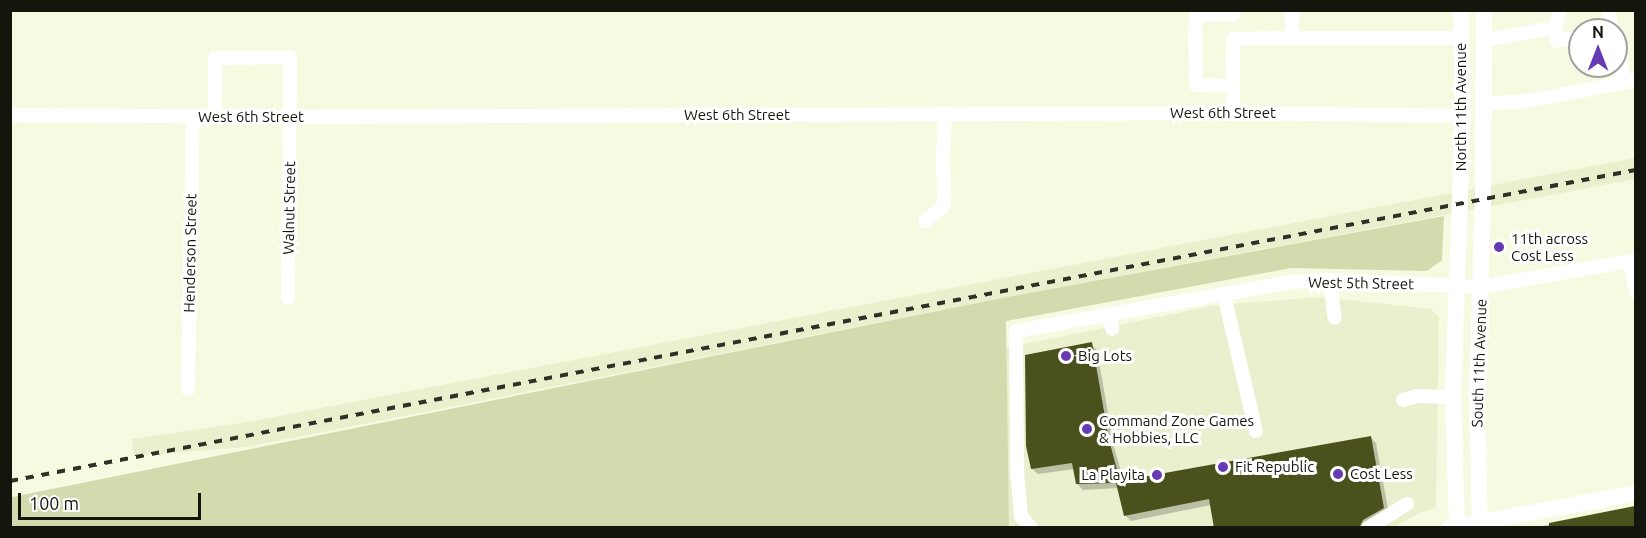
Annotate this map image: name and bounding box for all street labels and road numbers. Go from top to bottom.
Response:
street label: North 11th Avenue [1452,43,1470,171]
street label: West 6th Street [1170,104,1276,122]
street label: West 6th Street [684,106,790,124]
street label: West 6th Street [198,108,304,126]
street label: Walnut Street [279,161,299,255]
street label: Henderson Street [180,193,200,313]
street label: West 5th Street [1308,273,1414,293]
street label: South 11th Avenue [1468,299,1490,427]

